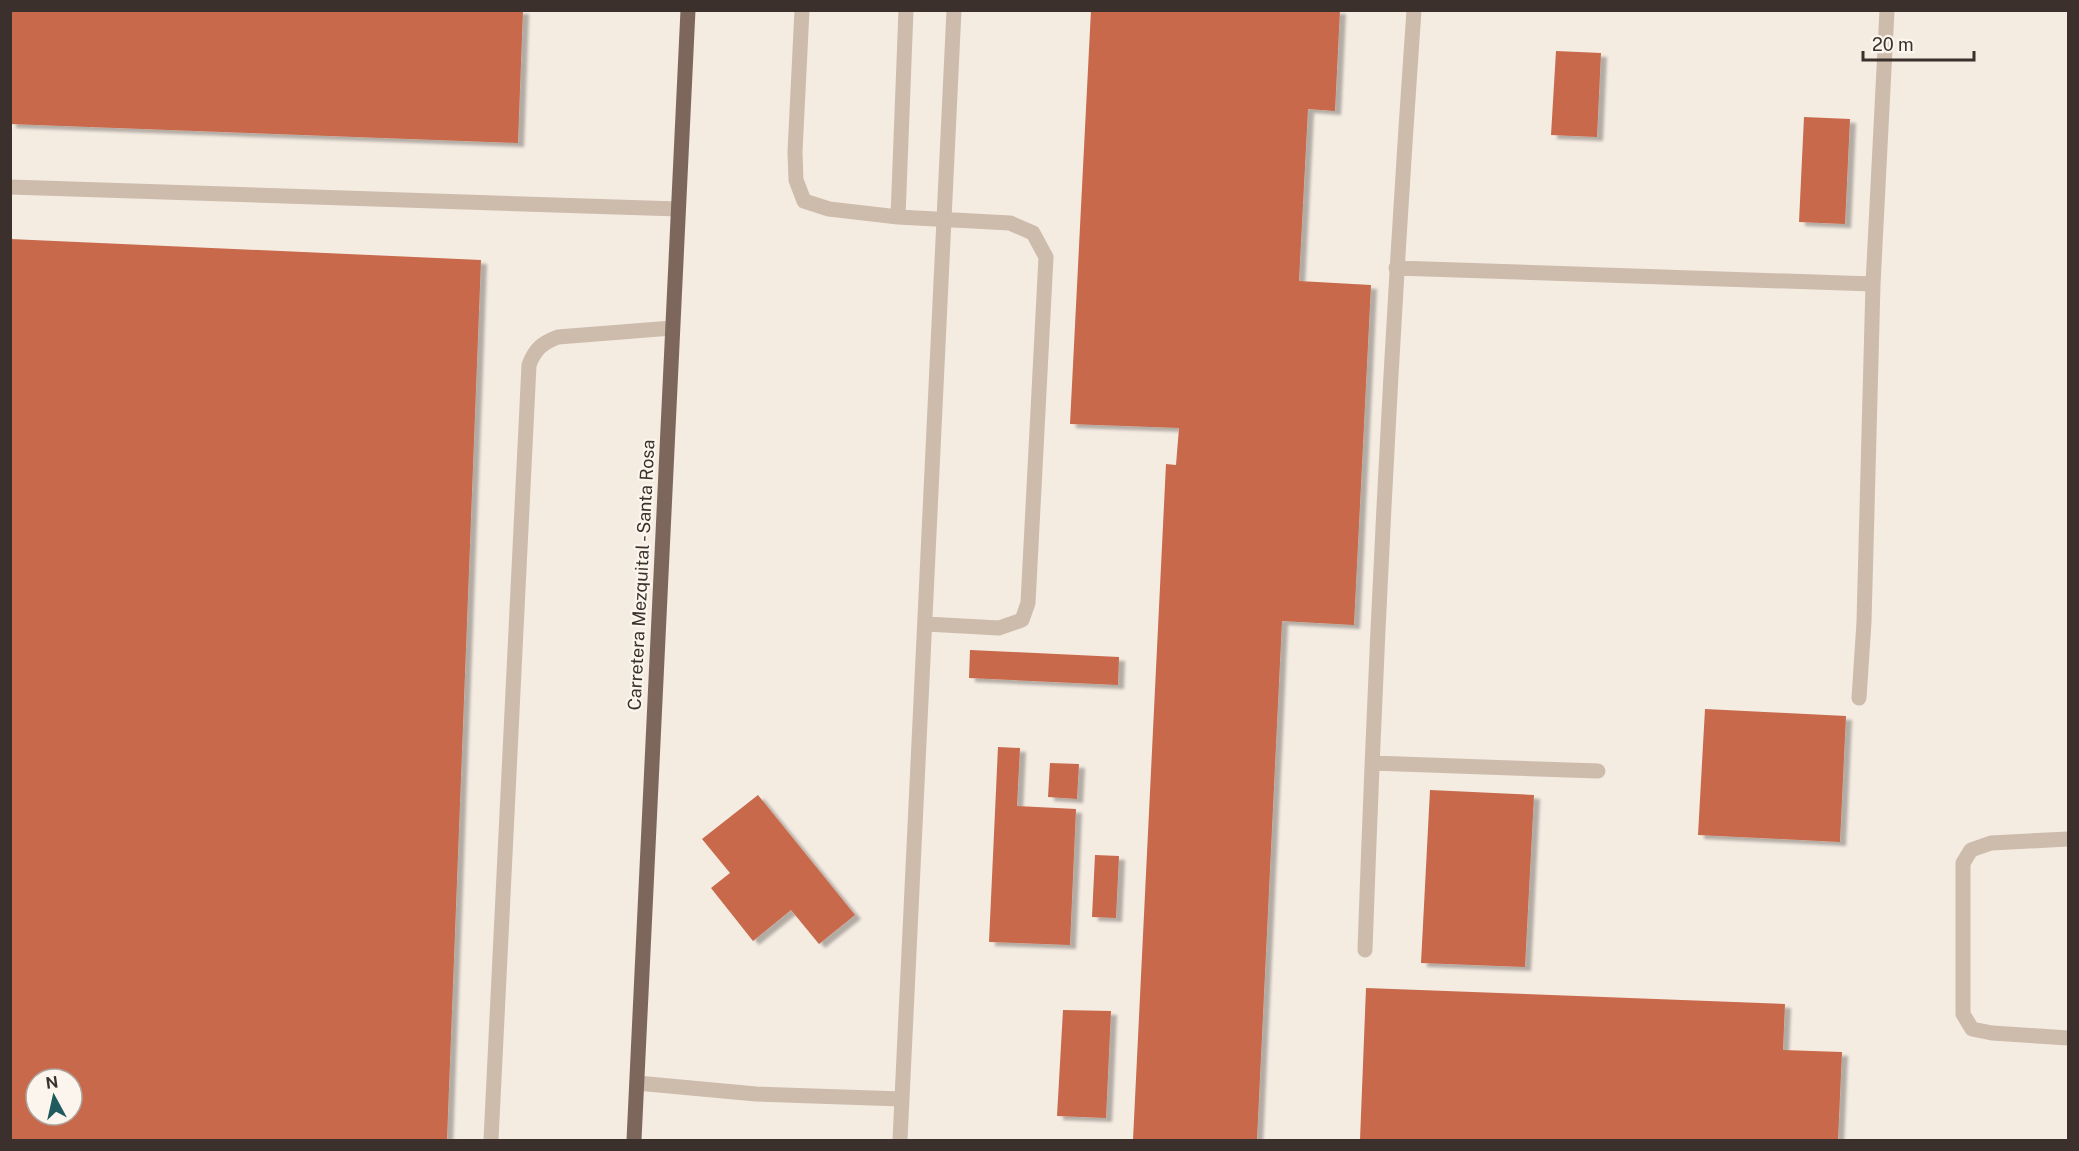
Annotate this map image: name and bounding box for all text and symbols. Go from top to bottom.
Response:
scale bar [1863,24,1974,62]
text: 20 m [1872,34,1914,55]
street label: Carretera Mezquital - Santa Rosa [623,439,659,711]
north arrow [24,1067,84,1127]
text: N [44,1072,60,1093]

